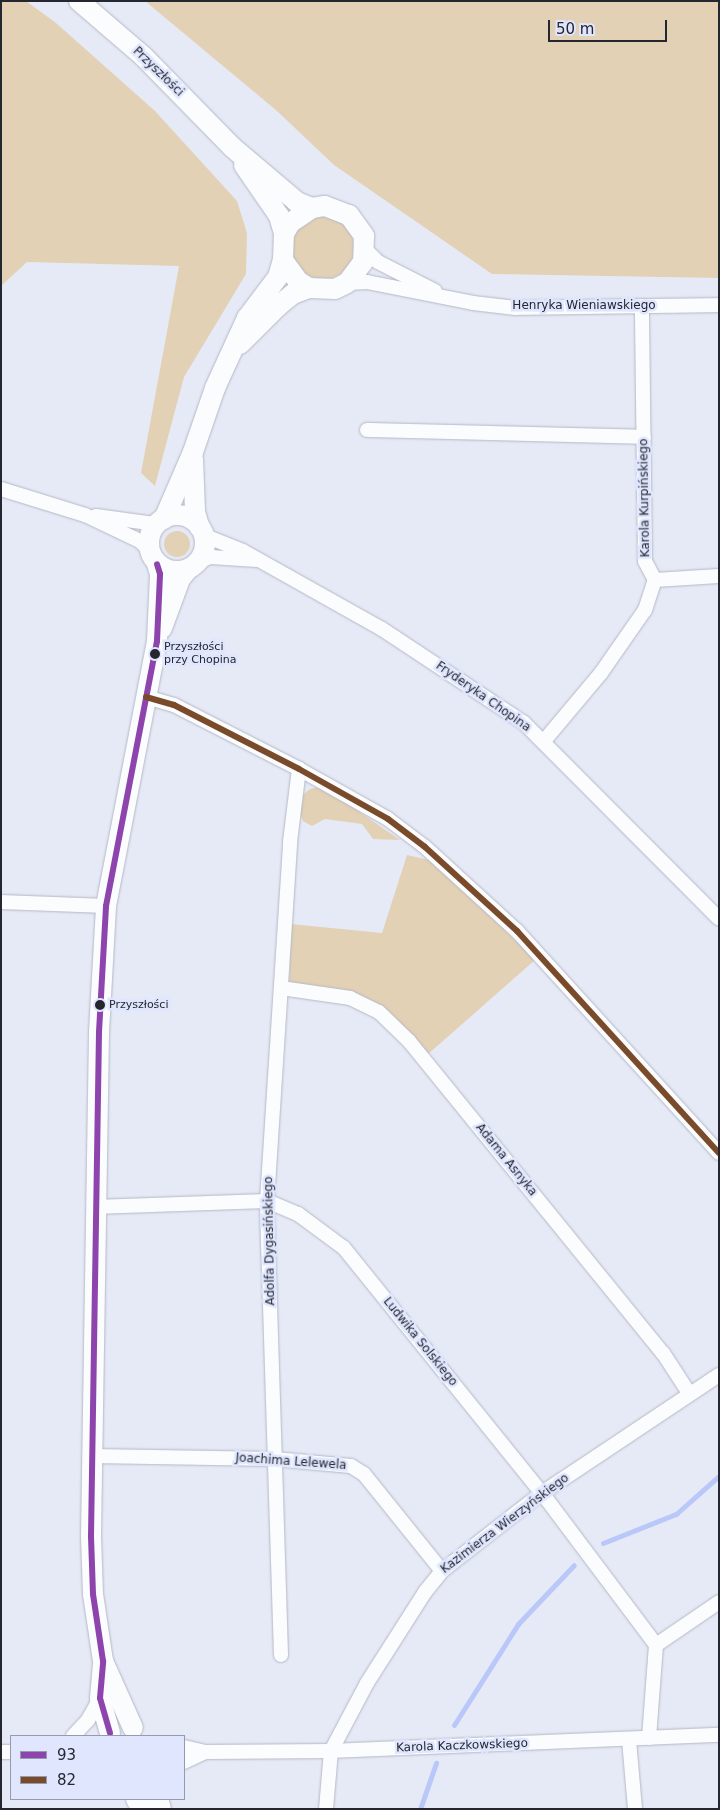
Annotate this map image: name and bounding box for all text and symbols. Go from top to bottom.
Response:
scale bar [550,10,669,42]
text: 50 m [556,20,594,38]
street label: Przyszłości [130,44,186,100]
street label: Henryka Wieniawskiego [512,299,656,313]
street label: Karola Kurpińskiego [637,438,653,558]
place label: Przyszłości przy Chopina [164,641,236,667]
marker: Przyszłości przy Chopina [150,649,160,659]
street label: Fryderyka Chopina [433,659,533,735]
place label: Przyszłości [109,998,168,1012]
marker: Przyszłości [95,1000,105,1010]
street label: Adama Asnyka [472,1121,540,1199]
street label: Adolfa Dygasińskiego [262,1176,278,1306]
street label: Ludwika Solskiego [380,1295,460,1389]
street label: Joachima Lelewela [235,1451,347,1473]
street label: Kazimierza Wierzyńskiego [438,1471,572,1577]
legend [10,1735,185,1800]
street label: Karola Kaczkowskiego [396,1737,528,1755]
text: 93 [57,1746,76,1764]
text: 82 [57,1771,76,1789]

